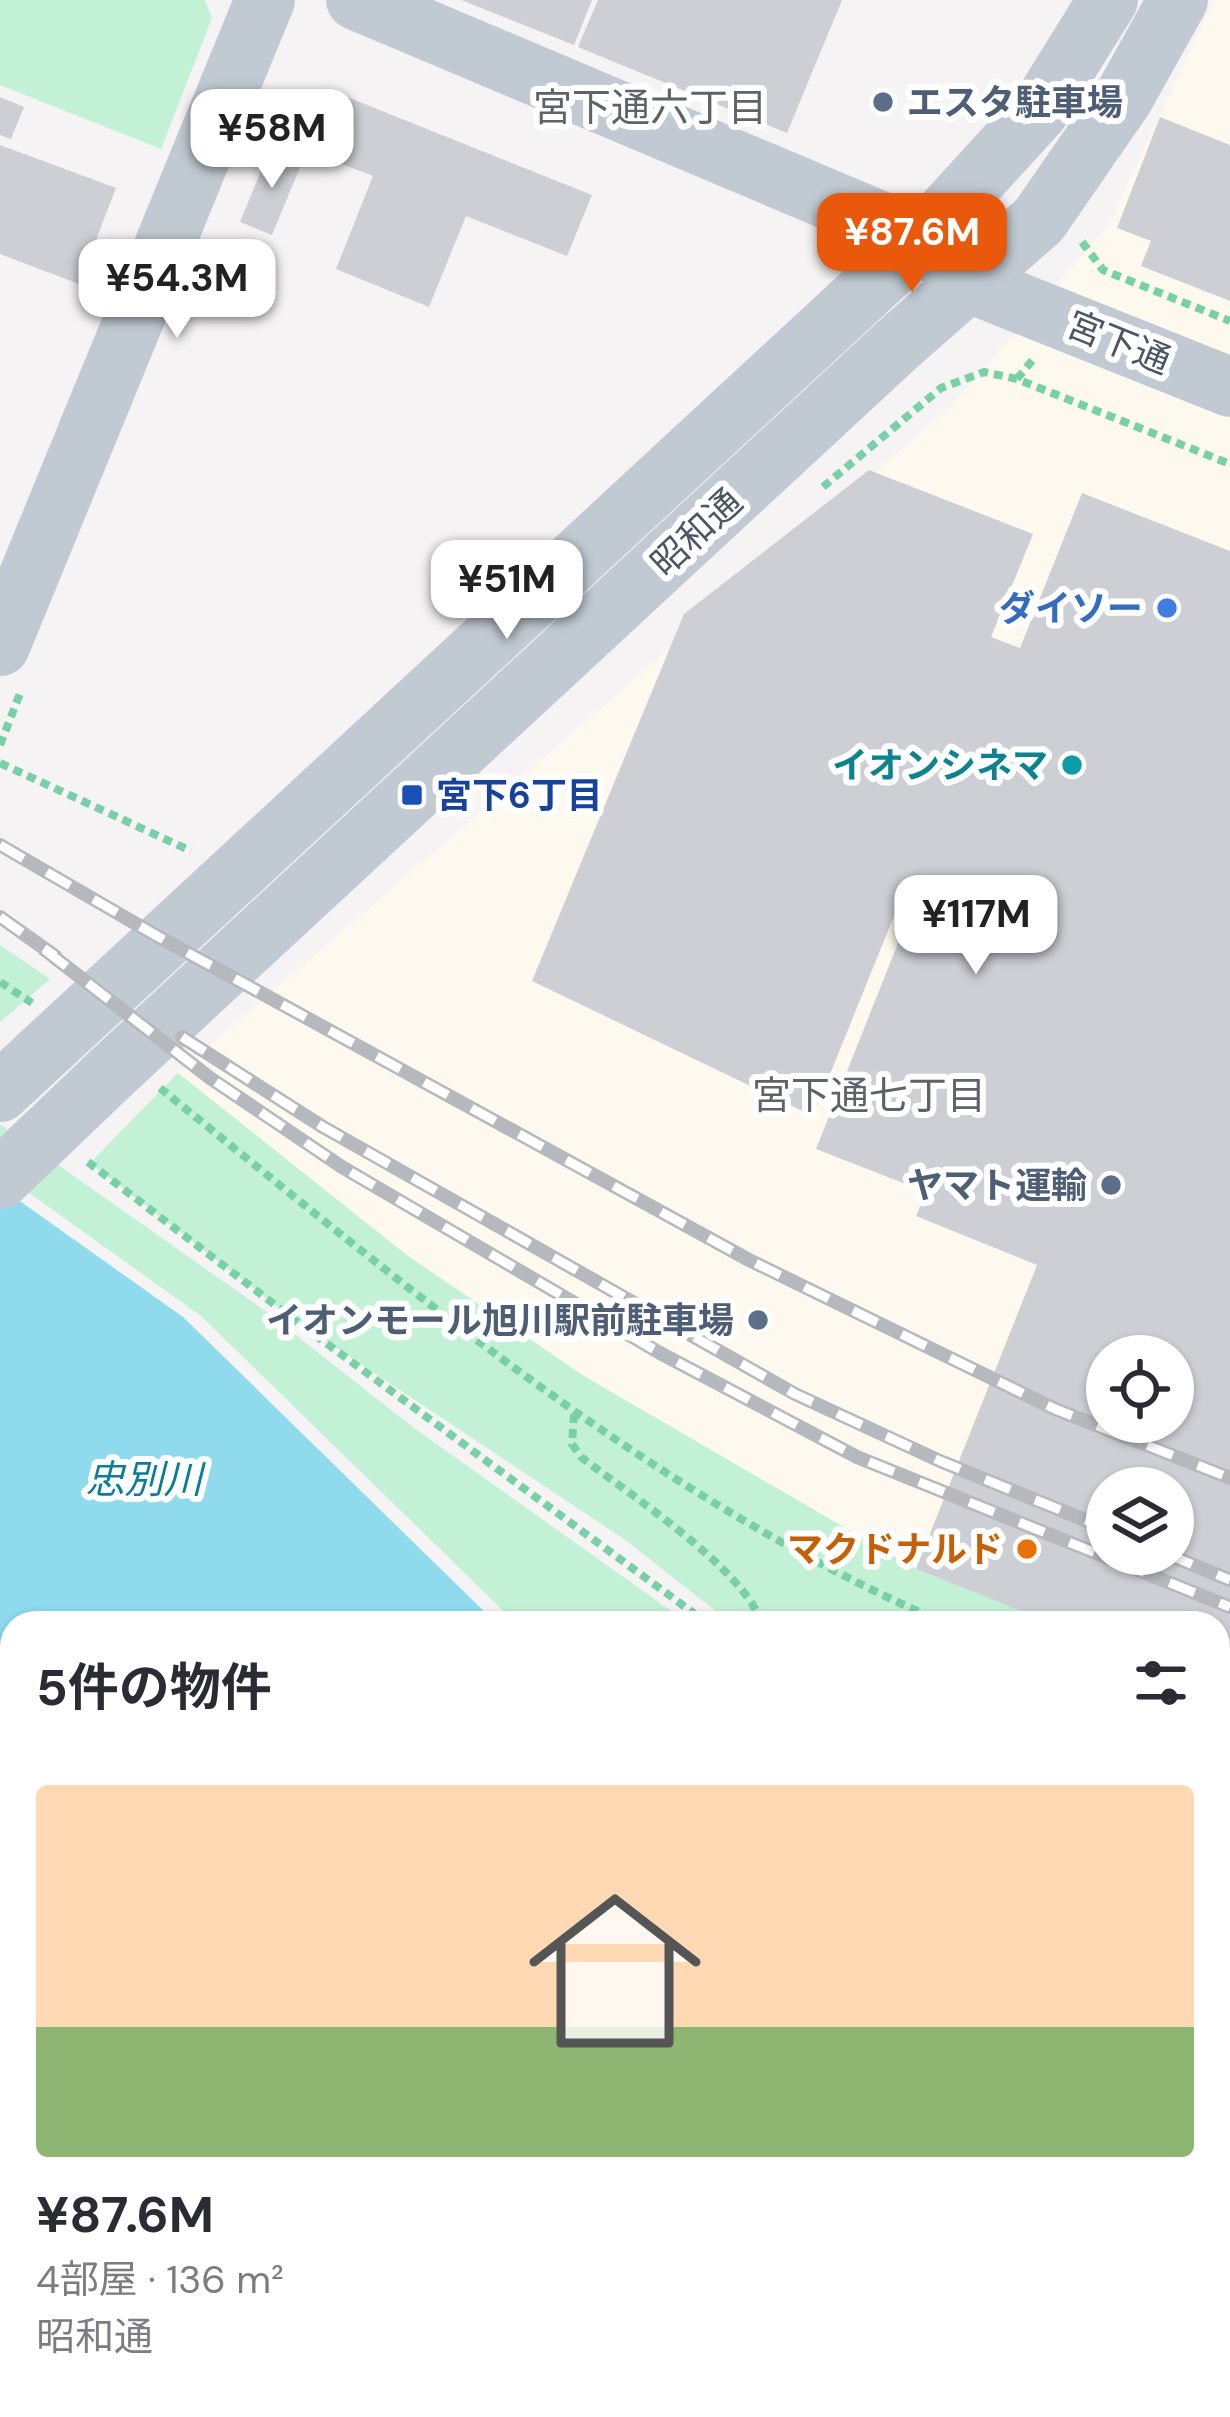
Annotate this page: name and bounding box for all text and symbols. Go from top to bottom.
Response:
place label: エスタ駐車場 [907,79,1123,126]
district label: 宮下通六丁目 [533,82,767,133]
pin: ¥58M [201,89,343,191]
marker: エスタ駐車場 [870,89,896,115]
text: ¥58M [218,102,326,153]
pin: ¥87.6M [814,193,1010,295]
text: ¥87.6M [844,206,980,257]
pin: ¥54.3M [79,239,275,341]
text: ¥54.3M [106,252,248,303]
street label: 宮下通 [1060,300,1178,384]
street label: 昭和通 [641,478,752,586]
pin: ¥51M [436,540,578,642]
text: ¥51M [458,553,556,604]
place label: ダイソー [999,585,1143,632]
marker: ダイソー [1154,595,1180,621]
place label: イオンシネマ [832,742,1048,789]
marker: イオンシネマ [1059,752,1085,778]
place label: 宮下6丁目 [436,772,603,819]
marker: 宮下6丁目 [399,782,425,808]
pin: ¥117M [892,875,1060,977]
text: ¥117M [921,888,1031,939]
district label: 宮下通七丁目 [752,1070,986,1121]
place label: ヤマト運輸 [907,1162,1087,1209]
marker: ヤマト運輸 [1098,1172,1124,1198]
place label: イオンモール旭川駅前駐車場 [266,1297,734,1344]
marker: イオンモール旭川駅前駐車場 [745,1307,771,1333]
map controls [1086,1335,1194,1575]
button: locate [1086,1335,1194,1443]
water label: 忠別川 [85,1454,206,1505]
button: layers [1086,1467,1194,1575]
place label: マクドナルド [787,1526,1003,1573]
marker: マクドナルド [1014,1536,1040,1562]
icon: filters [1128,1650,1194,1716]
text: 5件の物件 [36,1654,272,1721]
icon: home [507,1863,723,2079]
text: ¥87.6M [36,2181,214,2248]
text: 4部屋 · 136 m² [36,2254,284,2305]
text: 昭和通 [36,2311,153,2362]

